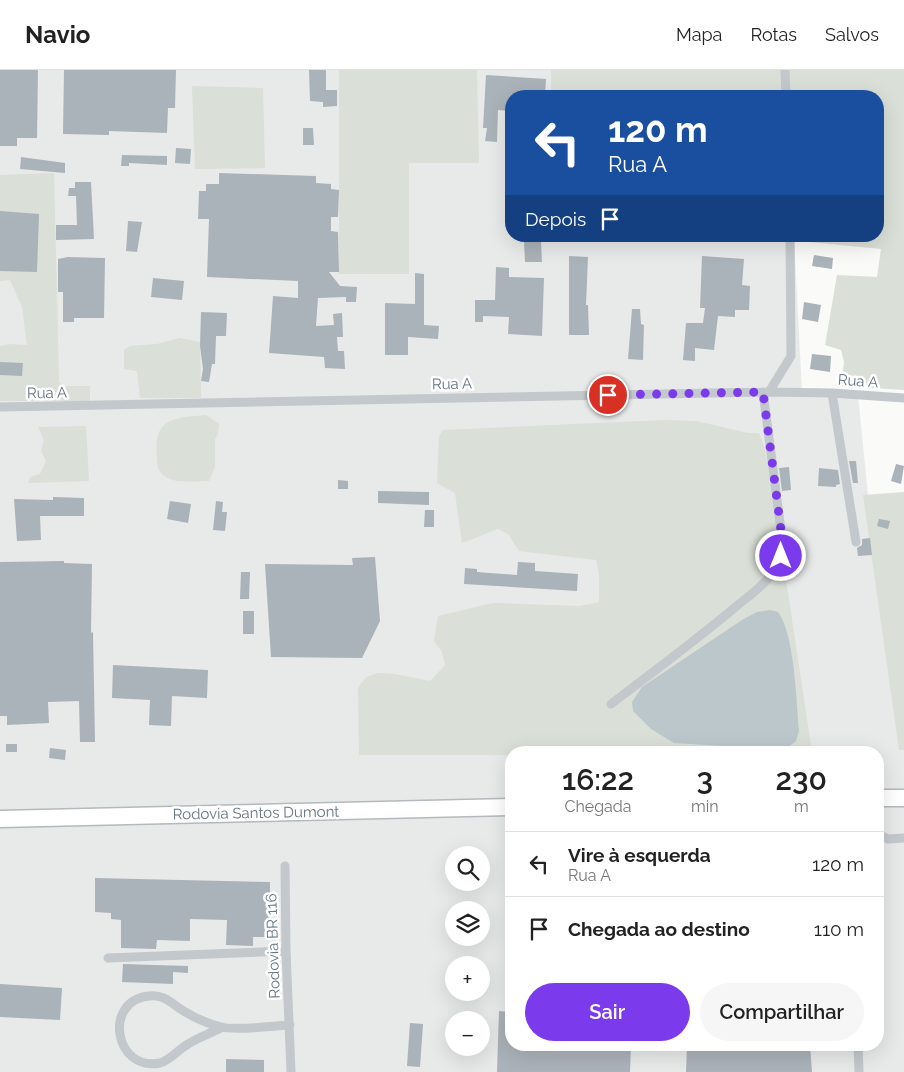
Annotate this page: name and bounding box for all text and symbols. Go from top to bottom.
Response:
text: Navio [25,20,90,49]
text: Mapa [676,24,722,45]
text: Rotas [750,24,797,45]
text: Salvos [825,24,879,45]
text: 120 m [608,109,708,150]
icon: left [525,110,590,175]
text: Rua A [608,151,667,177]
icon: arrive [596,205,624,233]
text: Depois [525,208,586,230]
street label: Rua A [837,371,879,391]
pin [587,374,629,416]
street label: Rua A [432,375,472,393]
icon: arrive [594,381,622,409]
street label: Rua A [27,384,67,402]
position arrow [754,529,806,581]
text: 16:22 [562,762,634,797]
text: 3 [697,762,713,797]
text: 230 [776,762,827,797]
text: Chegada [565,797,632,816]
text: min [691,797,719,816]
text: m [794,797,809,816]
street label: Rodovia Santos Dumont [173,803,339,823]
text: Vire à esquerda [568,844,711,866]
map controls [445,846,490,1056]
button: search [445,846,490,891]
icon: left [525,850,553,878]
text: 120 m [812,853,864,875]
text: Rua A [568,866,611,885]
street label: Rodovia BR 116 [262,893,284,999]
button: layers [445,901,490,946]
icon: arrive [525,915,553,943]
text: Chegada ao destino [568,918,750,940]
text: 110 m [814,918,864,940]
button: + [445,956,490,1001]
button: Sair [525,983,690,1041]
button: Compartilhar [700,983,864,1041]
button: − [445,1011,490,1056]

